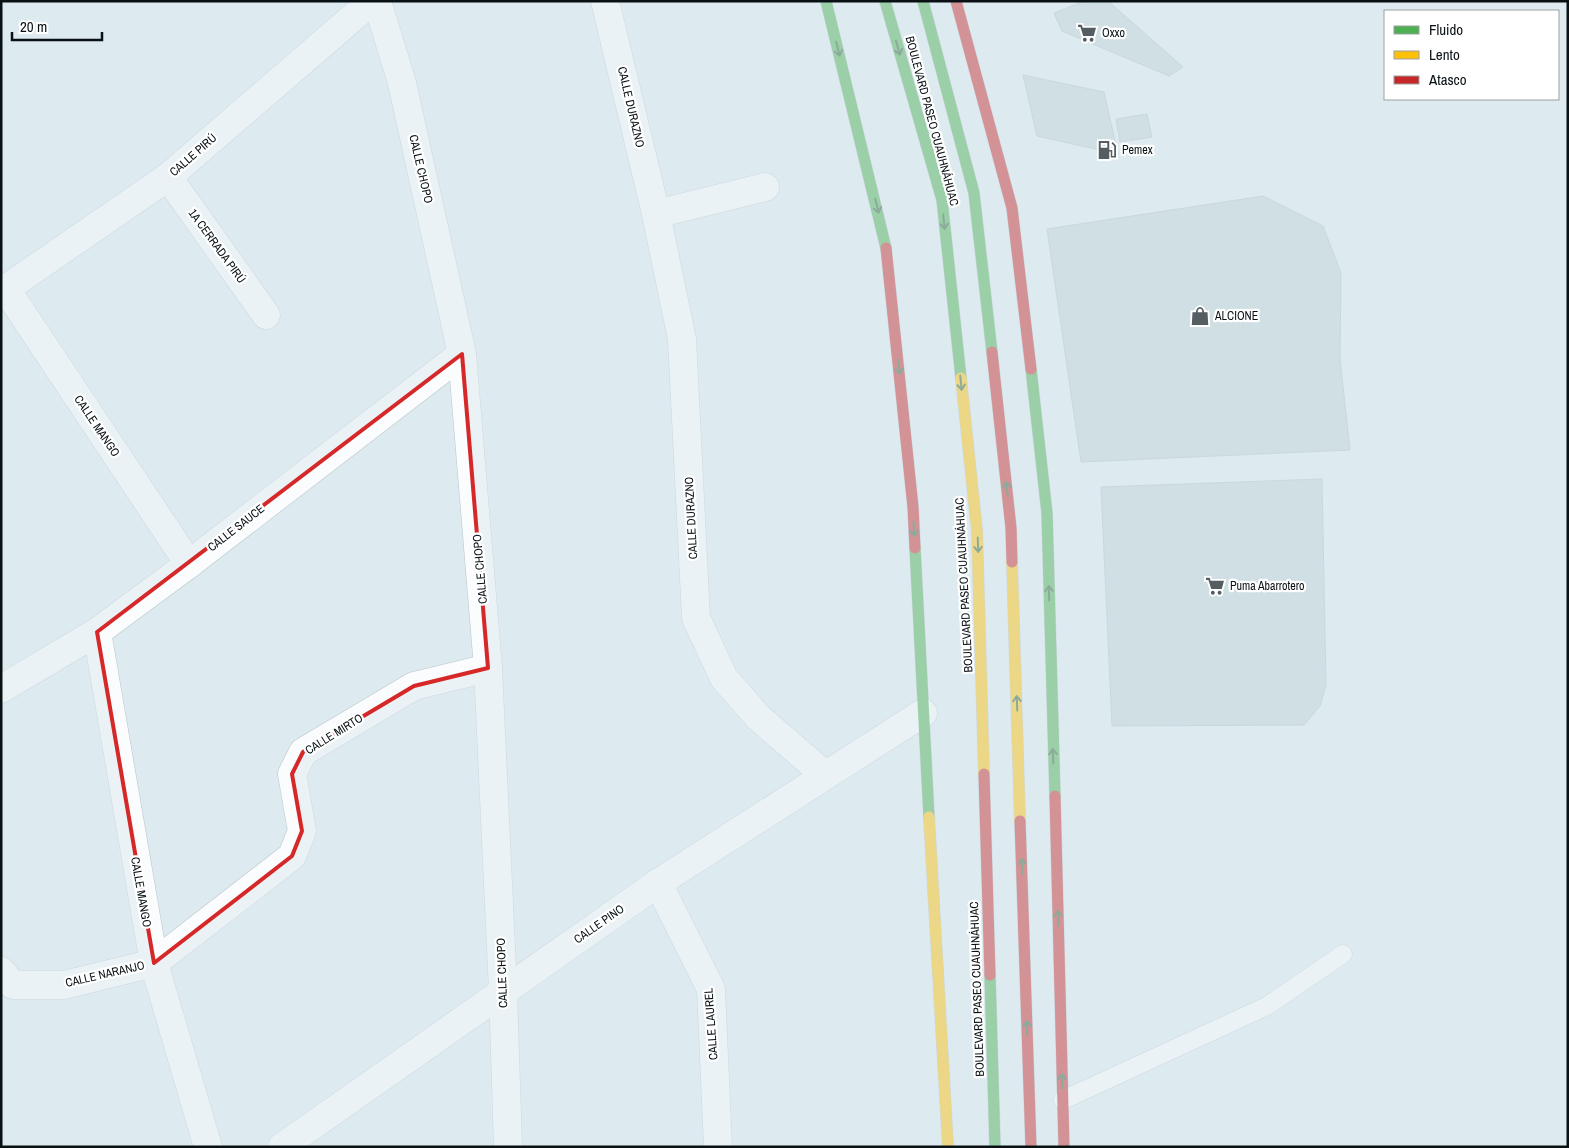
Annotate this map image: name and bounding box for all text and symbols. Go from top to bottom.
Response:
scale bar [12,10,102,42]
legend [1384,10,1559,100]
text: 20 m [20,16,47,37]
text: Fluido [1429,19,1463,40]
supermarket icon: Oxxo [1076,22,1098,44]
place label: Oxxo [1102,25,1125,41]
street label: BOULEVARD PASEO CUAUHNÁHUAC [902,34,962,208]
one-way arrow [834,40,843,56]
one-way arrow [894,40,903,56]
text: Lento [1429,44,1460,65]
street label: CALLE DURAZNO [614,65,648,149]
text: Atasco [1428,69,1467,90]
street label: CALLE PIRÚ [166,130,220,180]
street label: CALLE CHOPO [405,133,437,205]
fuel station icon: Pemex [1096,139,1118,161]
place label: Pemex [1122,142,1153,158]
one-way arrow [873,198,882,214]
street label: 1A CERRADA PIRÚ [185,206,249,286]
one-way arrow [939,214,949,230]
shop icon: ALCIONE [1189,305,1211,327]
place label: ALCIONE [1214,308,1258,324]
one-way arrow [894,359,904,375]
one-way arrow [957,375,966,391]
street label: CALLE MANGO [70,392,124,460]
street label: CALLE DURAZNO [681,476,701,560]
one-way arrow [1002,481,1012,497]
street label: BOULEVARD PASEO CUAUHNÁHUAC [951,497,977,673]
street label: CALLE SAUCE [204,501,268,555]
one-way arrow [910,521,919,537]
street label: CALLE CHOPO [469,533,491,605]
one-way arrow [973,536,983,553]
supermarket icon: Puma Abarrotero [1204,575,1226,597]
place label: Puma Abarrotero [1230,578,1304,594]
one-way arrow [1044,585,1054,602]
one-way arrow [1012,695,1021,711]
street label: CALLE MIRTO [302,710,366,758]
one-way arrow [1049,748,1058,764]
street label: CALLE MANGO [127,856,155,929]
one-way arrow [1017,858,1027,874]
street label: CALLE PINO [571,901,628,947]
street label: BOULEVARD PASEO CUAUHNÁHUAC [966,901,988,1077]
one-way arrow [1053,910,1062,926]
street label: CALLE CHOPO [493,937,511,1008]
street label: CALLE NARANJO [64,957,147,991]
street label: CALLE LAUREL [700,987,721,1061]
one-way arrow [1022,1020,1032,1036]
one-way arrow [1057,1073,1067,1089]

